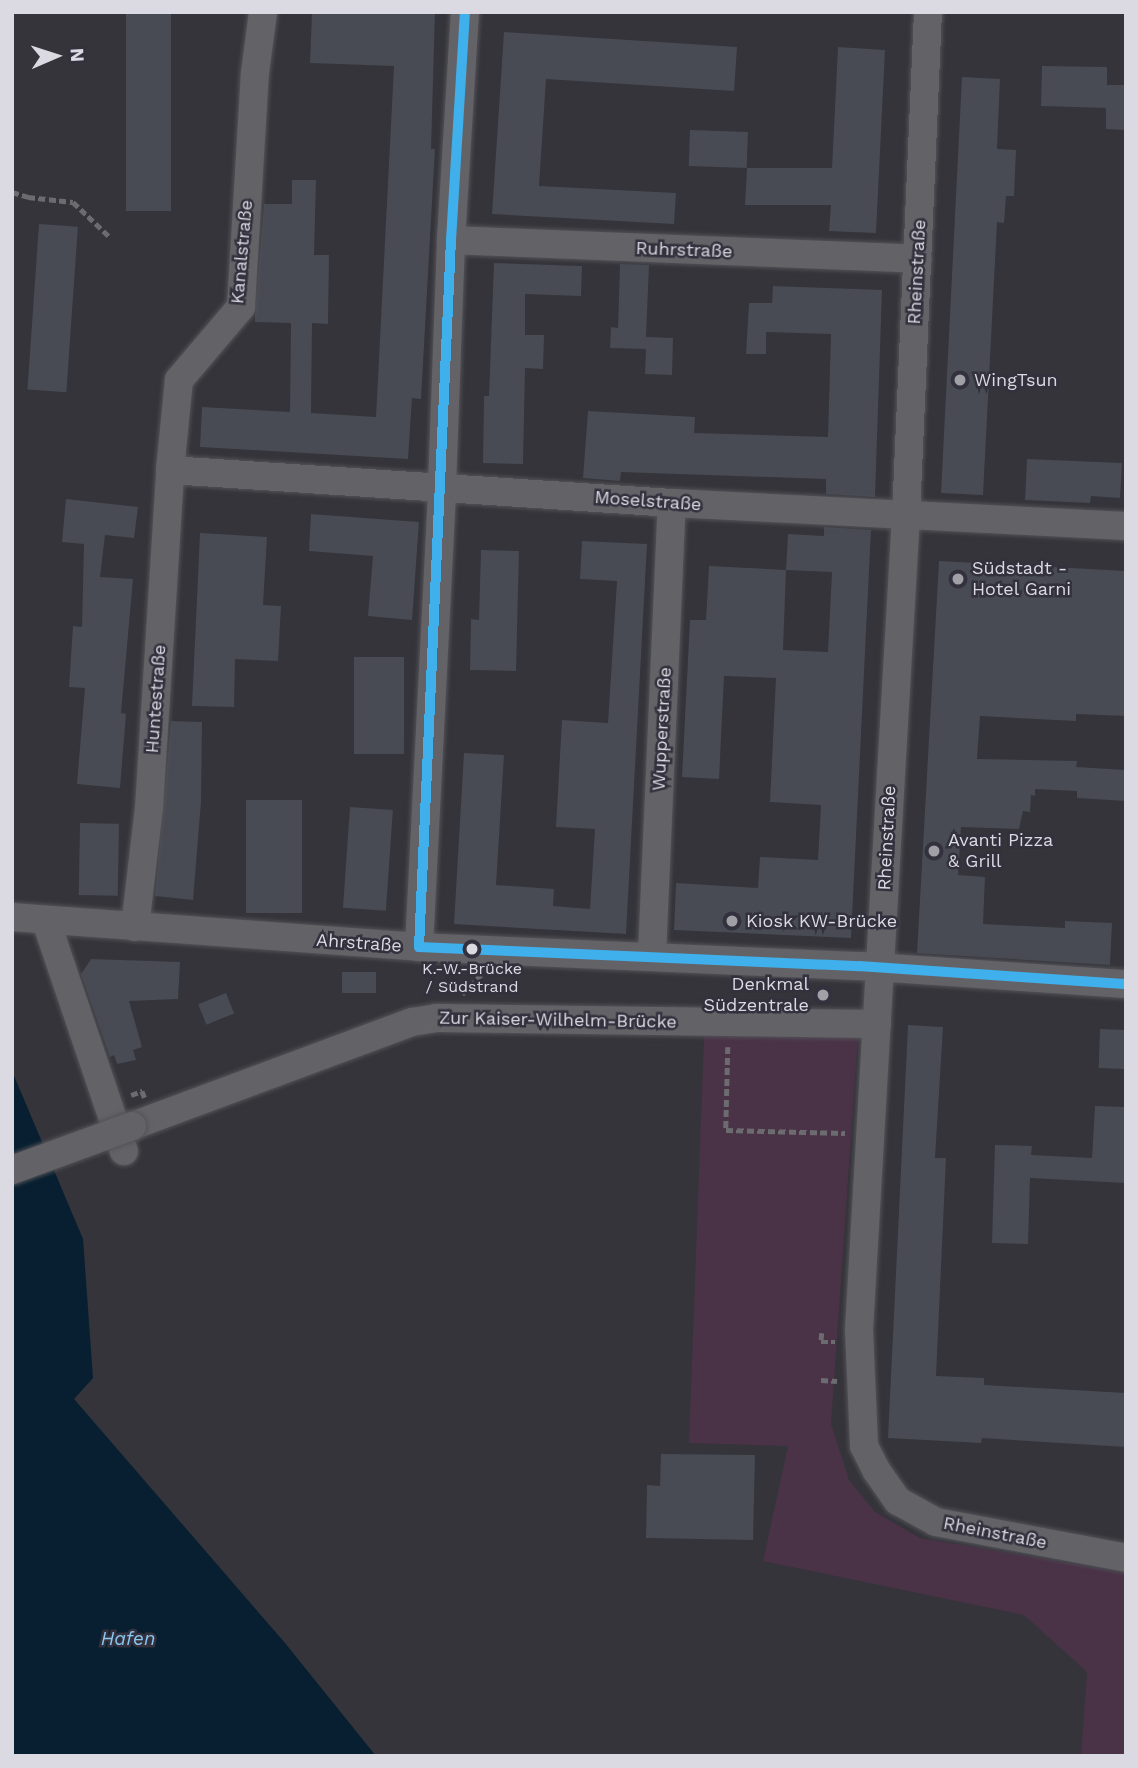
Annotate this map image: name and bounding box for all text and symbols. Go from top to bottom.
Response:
north arrow [21,21,91,91]
text: N [66,47,89,63]
street label: Kanalstraße [227,199,257,305]
street label: Rheinstraße [903,219,931,325]
street label: Ruhrstraße [635,238,733,262]
place label: WingTsun [974,369,1058,391]
marker: WingTsun [952,372,968,388]
street label: Moselstraße [594,486,702,516]
place label: Südstadt - Hotel Garni [972,558,1072,600]
marker: Südstadt - Hotel Garni [950,571,966,587]
street label: Huntestraße [141,644,171,754]
street label: Wupperstraße [648,667,676,791]
street label: Rheinstraße [873,785,901,891]
place label: Avanti Pizza & Grill [948,830,1053,872]
marker: Avanti Pizza & Grill [926,843,942,859]
place label: Kiosk KW-Brücke [746,910,897,932]
marker: Kiosk KW-Brücke [724,913,740,929]
street label: Ahrstraße [315,929,403,957]
marker: K.-W.-Brücke / Südstrand [465,942,479,956]
place label: K.-W.-Brücke / Südstrand [422,959,522,997]
place label: Denkmal Südzentrale [704,974,809,1016]
marker: Denkmal Südzentrale [815,987,831,1003]
street label: Zur Kaiser-Wilhelm-Brücke [439,1007,677,1033]
street label: Rheinstraße [941,1512,1049,1554]
water label: Hafen [101,1628,155,1650]

